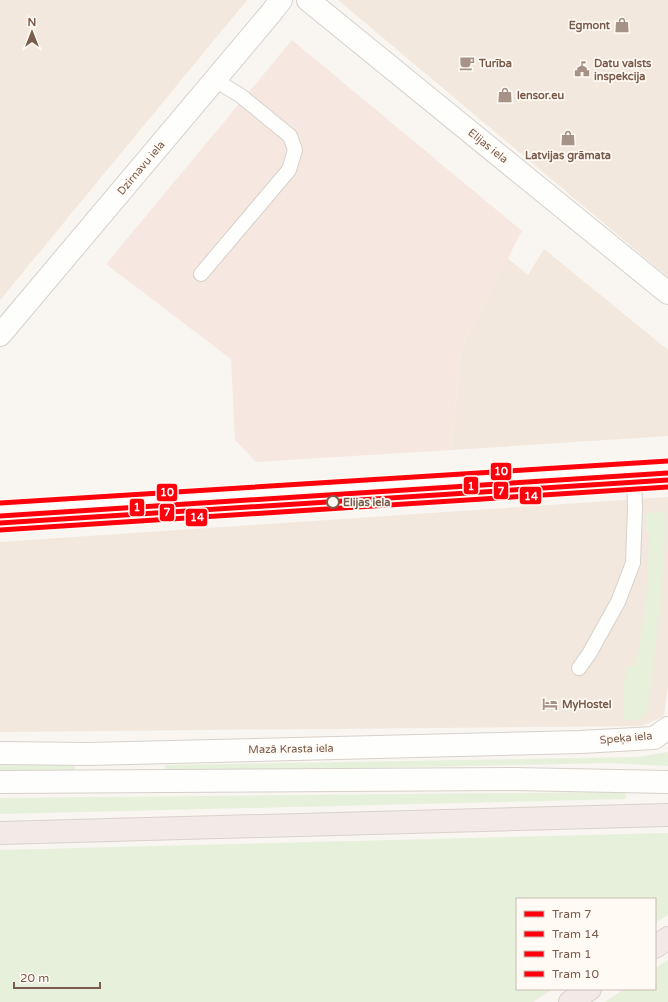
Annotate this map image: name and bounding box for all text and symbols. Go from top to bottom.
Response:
north arrow [12,12,52,52]
text: N [28,16,36,29]
shop icon: Egmont [613,16,631,34]
place label: Egmont [569,19,611,33]
cafe icon: Turība [458,54,476,72]
place label: Turība [478,57,512,70]
place label: Datu valsts inspekcija [594,57,652,84]
public building icon: Datu valsts inspekcija [573,60,591,78]
shop icon: lensor.eu [496,86,514,104]
place label: lensor.eu [517,89,564,102]
street label: Elijas iela [465,126,511,166]
shop icon: Latvijas grāmata [559,129,577,147]
street label: Dzirnavu iela [115,138,167,198]
place label: Latvijas grāmata [525,149,611,163]
line badge: 10 [490,462,512,481]
text: 10 [494,465,508,478]
line badge: 1 [463,476,479,495]
text: 1 [468,480,475,493]
line badge: 7 [493,481,509,500]
line badge: 10 [156,483,178,502]
text: 7 [498,485,505,498]
text: 10 [160,486,174,499]
line badge: 14 [519,486,542,505]
text: 14 [524,490,538,503]
marker: Elijas iela [326,495,340,509]
place label: Elijas iela [343,496,391,510]
line badge: 1 [129,498,145,517]
text: 1 [134,501,141,514]
line badge: 7 [159,503,175,522]
text: 7 [164,506,171,519]
line badge: 14 [185,508,208,527]
text: 14 [190,511,204,524]
hotel icon: MyHostel [541,695,559,713]
place label: MyHostel [562,698,612,712]
street label: Speķa iela [599,729,653,747]
street label: Mazā Krasta iela [248,742,334,756]
legend [516,898,656,990]
text: Tram 7 [552,907,592,921]
text: Tram 14 [552,927,600,941]
text: Tram 1 [552,947,592,961]
scale bar [14,964,100,990]
text: Tram 10 [552,967,600,981]
text: 20 m [20,971,49,985]

